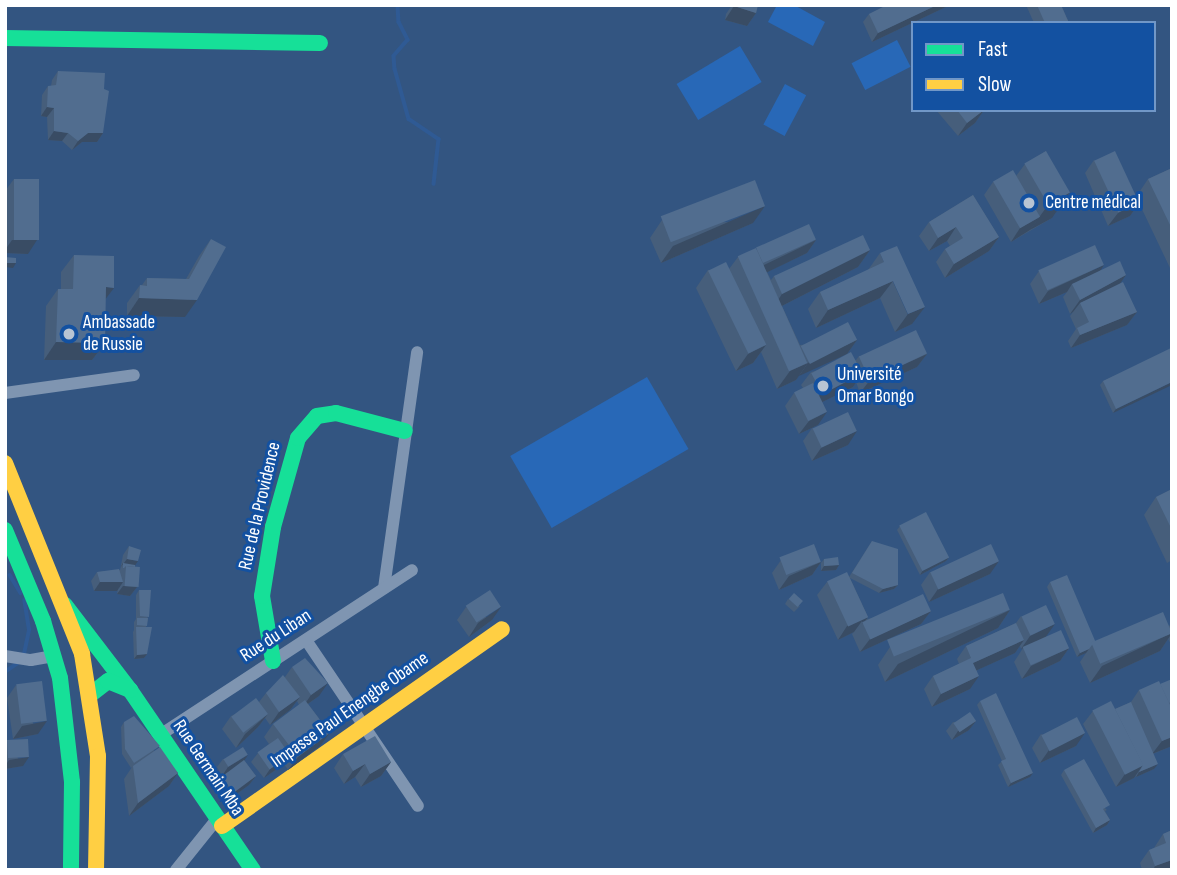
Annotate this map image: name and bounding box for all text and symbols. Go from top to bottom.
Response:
legend [911,21,1156,112]
text: Fast [978,37,1008,62]
text: Slow [978,72,1011,97]
place label: Centre médical [1045,192,1141,214]
marker: Centre médical [1019,193,1039,213]
place label: Ambassade de Russie [83,312,155,356]
marker: Ambassade de Russie [61,326,77,342]
place label: Université Omar Bongo [837,364,914,408]
marker: Université Omar Bongo [815,378,831,394]
street label: Rue de la Providence [234,440,286,572]
street label: Rue du Liban [236,605,316,667]
street label: Impasse Paul Enengbe Obame [267,647,433,773]
street label: Rue Germain Mba [168,716,248,820]

